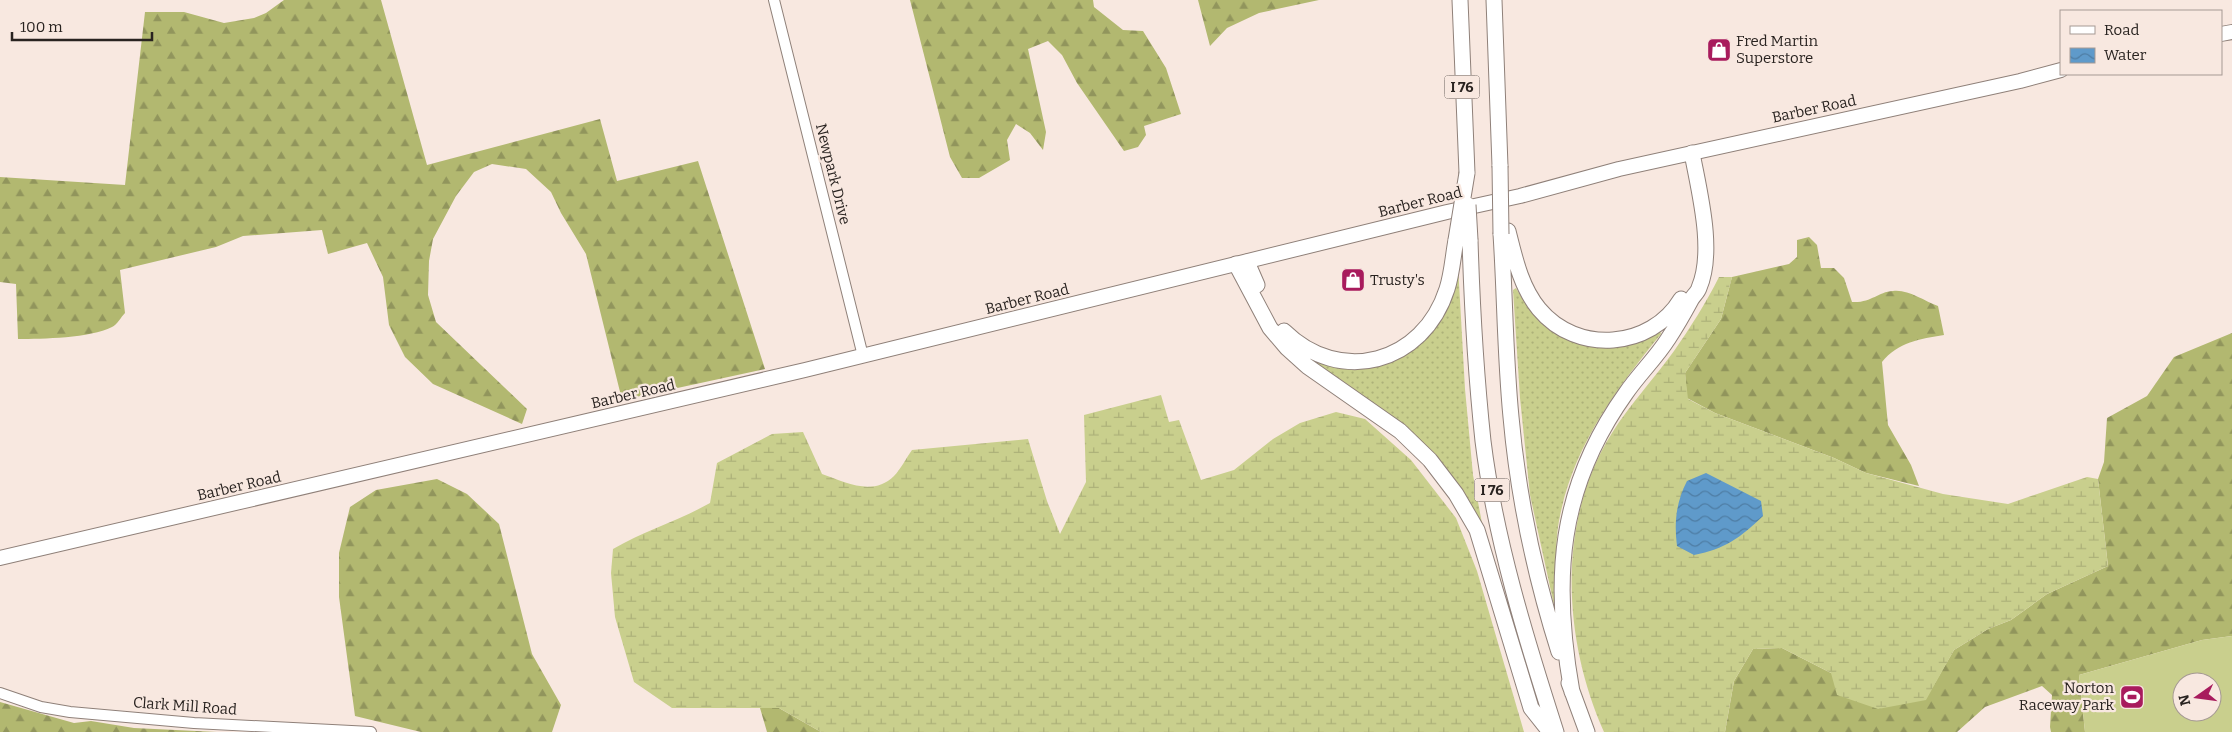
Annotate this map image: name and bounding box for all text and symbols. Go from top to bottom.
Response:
scale bar [12,10,152,42]
legend [2060,10,2222,75]
text: 100 m [20,18,63,36]
text: Road [2104,21,2139,39]
place label: Fred Martin Superstore [1736,32,1818,67]
shop icon: Fred Martin Superstore [1706,37,1732,63]
text: Water [2104,46,2147,64]
road number: I 76 [1444,75,1480,98]
street label: Barber Road [1770,91,1858,127]
street label: Newpark Drive [812,122,854,226]
street label: Barber Road [1376,183,1464,221]
shop icon: Trusty's [1340,267,1366,293]
place label: Trusty's [1370,271,1425,289]
street label: Barber Road [983,280,1071,318]
street label: Barber Road [589,376,677,412]
street label: Barber Road [195,468,283,504]
road number: I 76 [1474,478,1510,502]
north arrow [2172,672,2222,722]
place label: Norton Raceway Park [2019,679,2114,714]
sports icon: Norton Raceway Park [2119,684,2145,710]
street label: Clark Mill Road [132,693,238,719]
text: N [2175,693,2194,707]

